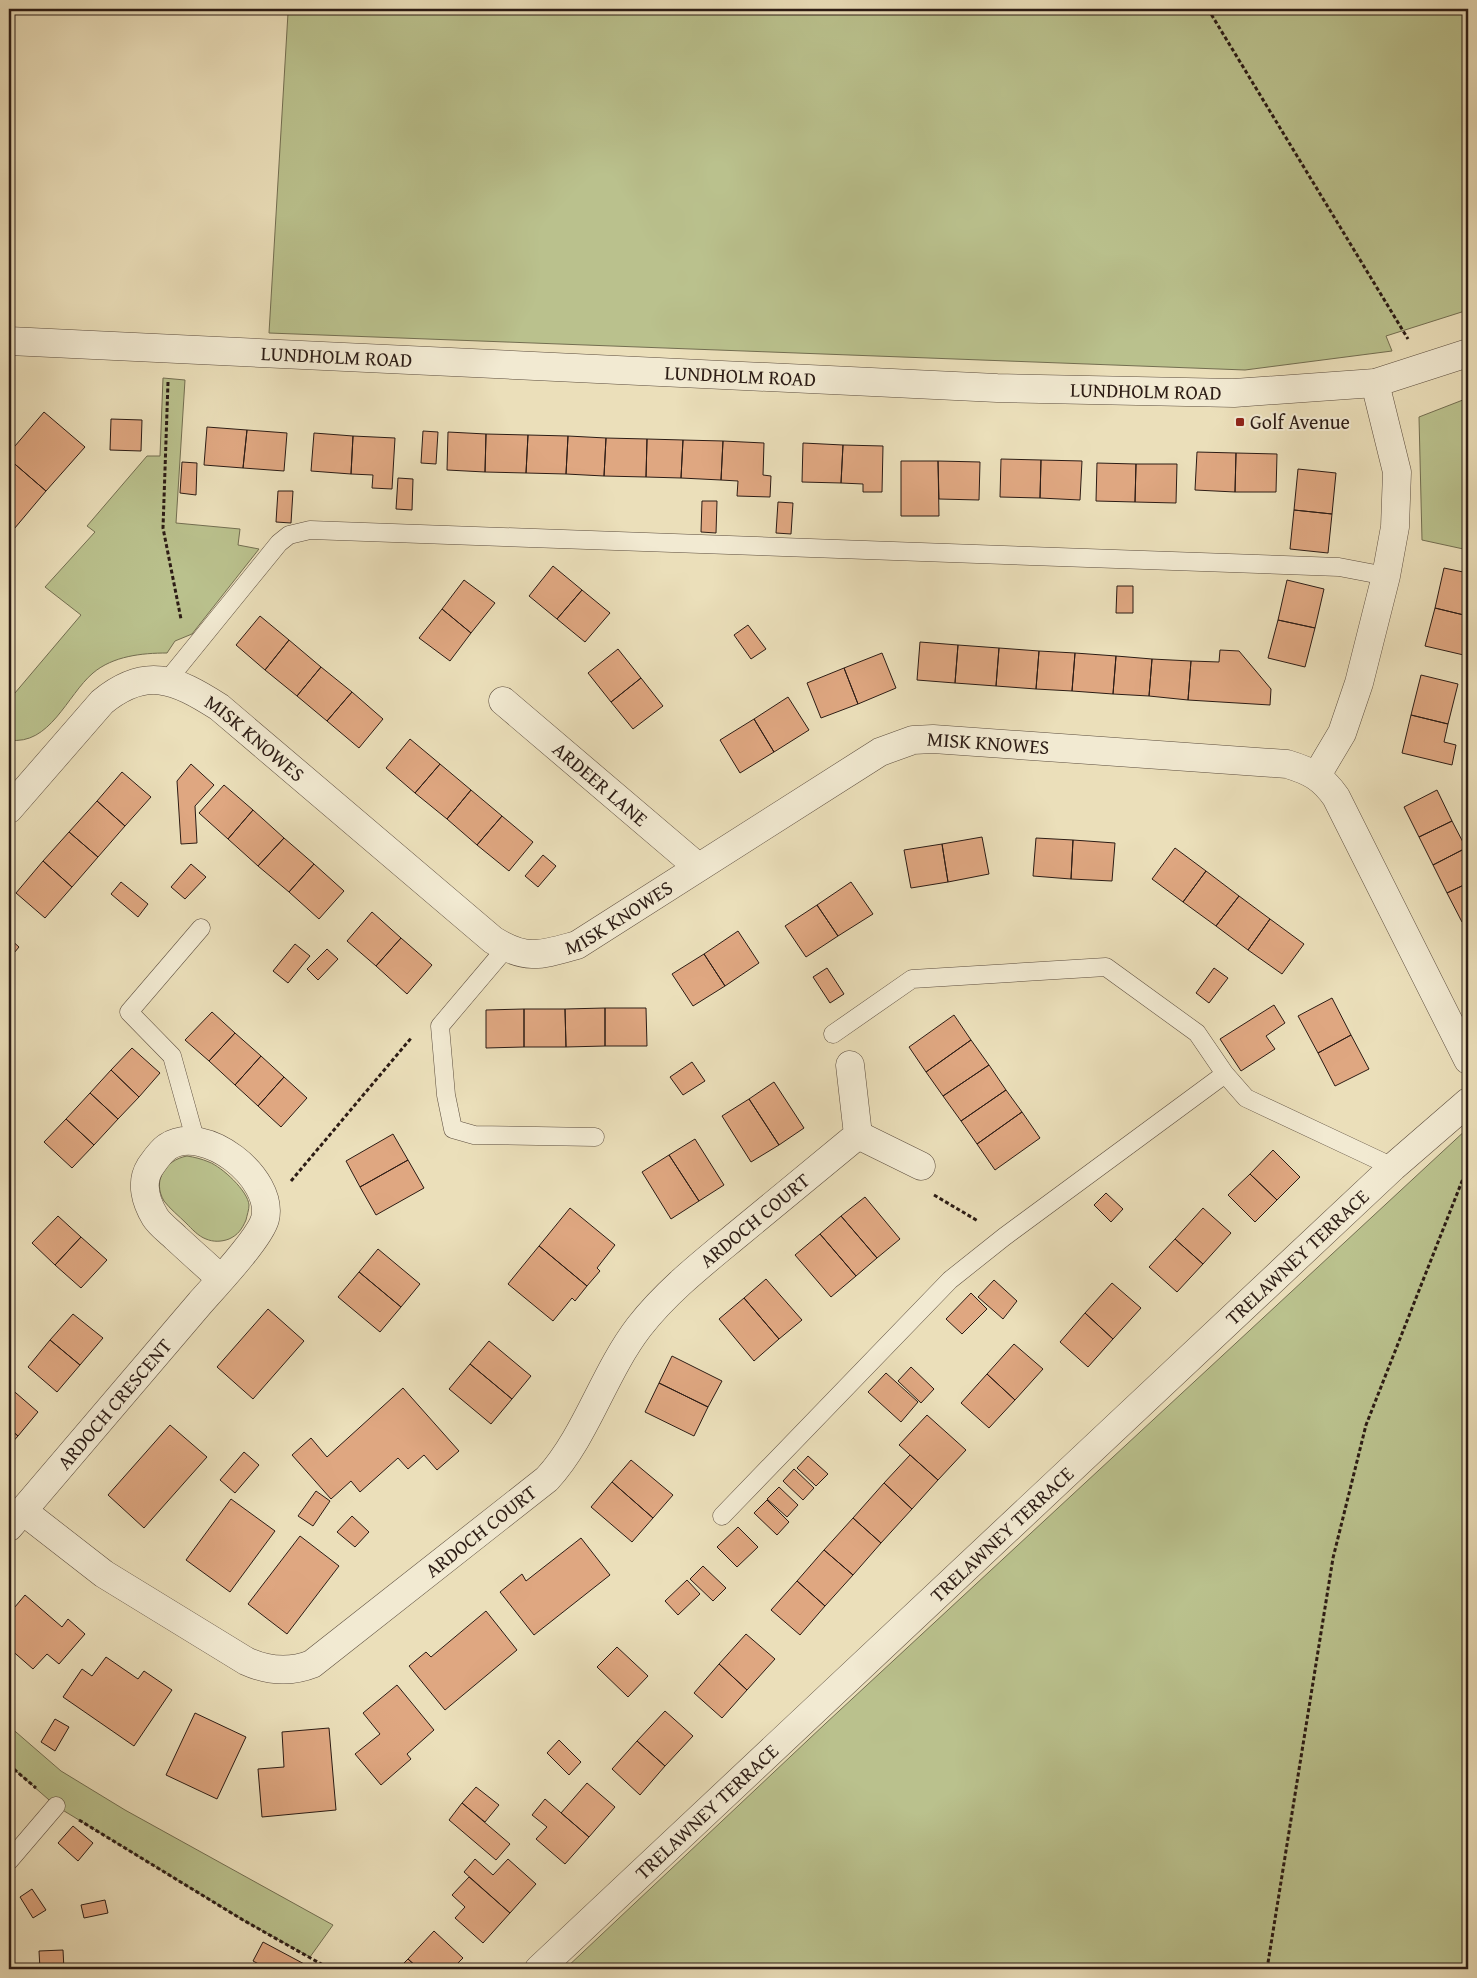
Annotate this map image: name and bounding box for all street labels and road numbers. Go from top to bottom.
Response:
street label: LUNDHOLM ROAD [260,338,413,374]
street label: LUNDHOLM ROAD [664,357,817,393]
street label: LUNDHOLM ROAD [1070,375,1222,407]
street label: MISK KNOWES [200,687,311,788]
street label: MISK KNOWES [926,724,1050,761]
street label: ARDEER LANE [547,735,655,833]
street label: MISK KNOWES [562,873,678,962]
street label: ARDOCH COURT [693,1166,816,1274]
street label: TRELAWNEY TERRACE [1219,1182,1375,1331]
street label: ARDOCH CRESCENT [50,1332,178,1475]
street label: TRELAWNEY TERRACE [923,1459,1080,1609]
street label: ARDOCH COURT [418,1478,543,1584]
street label: TRELAWNEY TERRACE [628,1736,785,1886]

